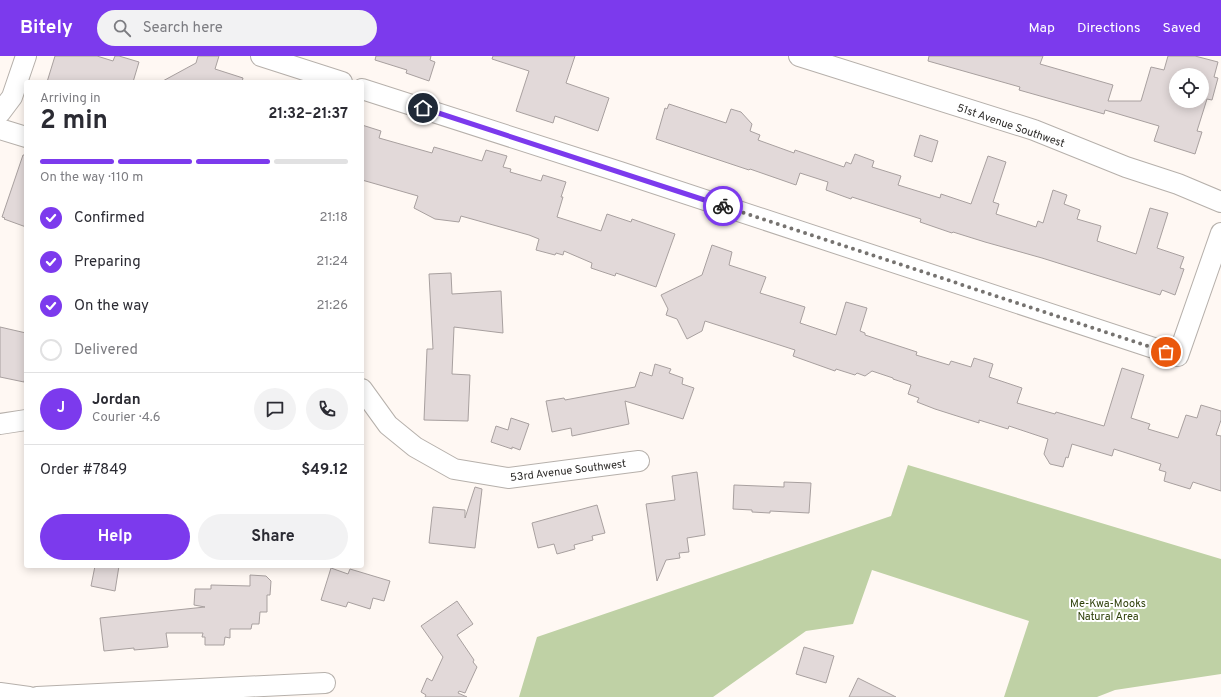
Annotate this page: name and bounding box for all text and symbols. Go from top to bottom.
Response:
search box [97,10,377,46]
text: Bitely [20,16,73,40]
icon: search [111,17,133,39]
text: Search here [143,19,223,38]
text: Map [1029,20,1055,37]
text: Directions [1077,20,1141,37]
text: Saved [1163,20,1201,37]
map controls [1169,68,1209,108]
button: locate [1169,68,1209,108]
text: Arriving in [40,91,101,107]
pin [406,91,440,125]
icon: home [412,97,434,119]
street label: 51st Avenue Southwest [955,101,1066,151]
text: 2 min [40,105,108,138]
text: 21:32–21:37 [268,105,348,124]
text: On the way · 110 m [40,170,143,186]
courier [703,186,743,226]
icon: bike [712,195,734,217]
icon: check [40,207,62,229]
text: Confirmed [74,209,145,228]
text: 21:18 [319,210,348,226]
icon: check [40,251,62,273]
text: Preparing [74,253,141,272]
text: 21:24 [316,254,348,270]
icon: check [40,295,62,317]
text: On the way [74,297,149,316]
text: 21:26 [317,298,348,314]
pin [1149,335,1183,369]
text: Delivered [74,341,138,360]
icon: bag [1155,341,1177,363]
button: chat [254,388,296,430]
button: phone [306,388,348,430]
text: Jordan [92,391,141,410]
text: J [57,399,65,418]
text: Courier · 4.6 [92,410,160,426]
street label: 53rd Avenue Southwest [509,457,627,485]
text: Order #7849 [40,461,127,480]
text: $49.12 [301,461,348,480]
button: Help [40,514,190,560]
button: Share [198,514,348,560]
park label: Me-Kwa-Mooks Natural Area [1070,597,1146,624]

